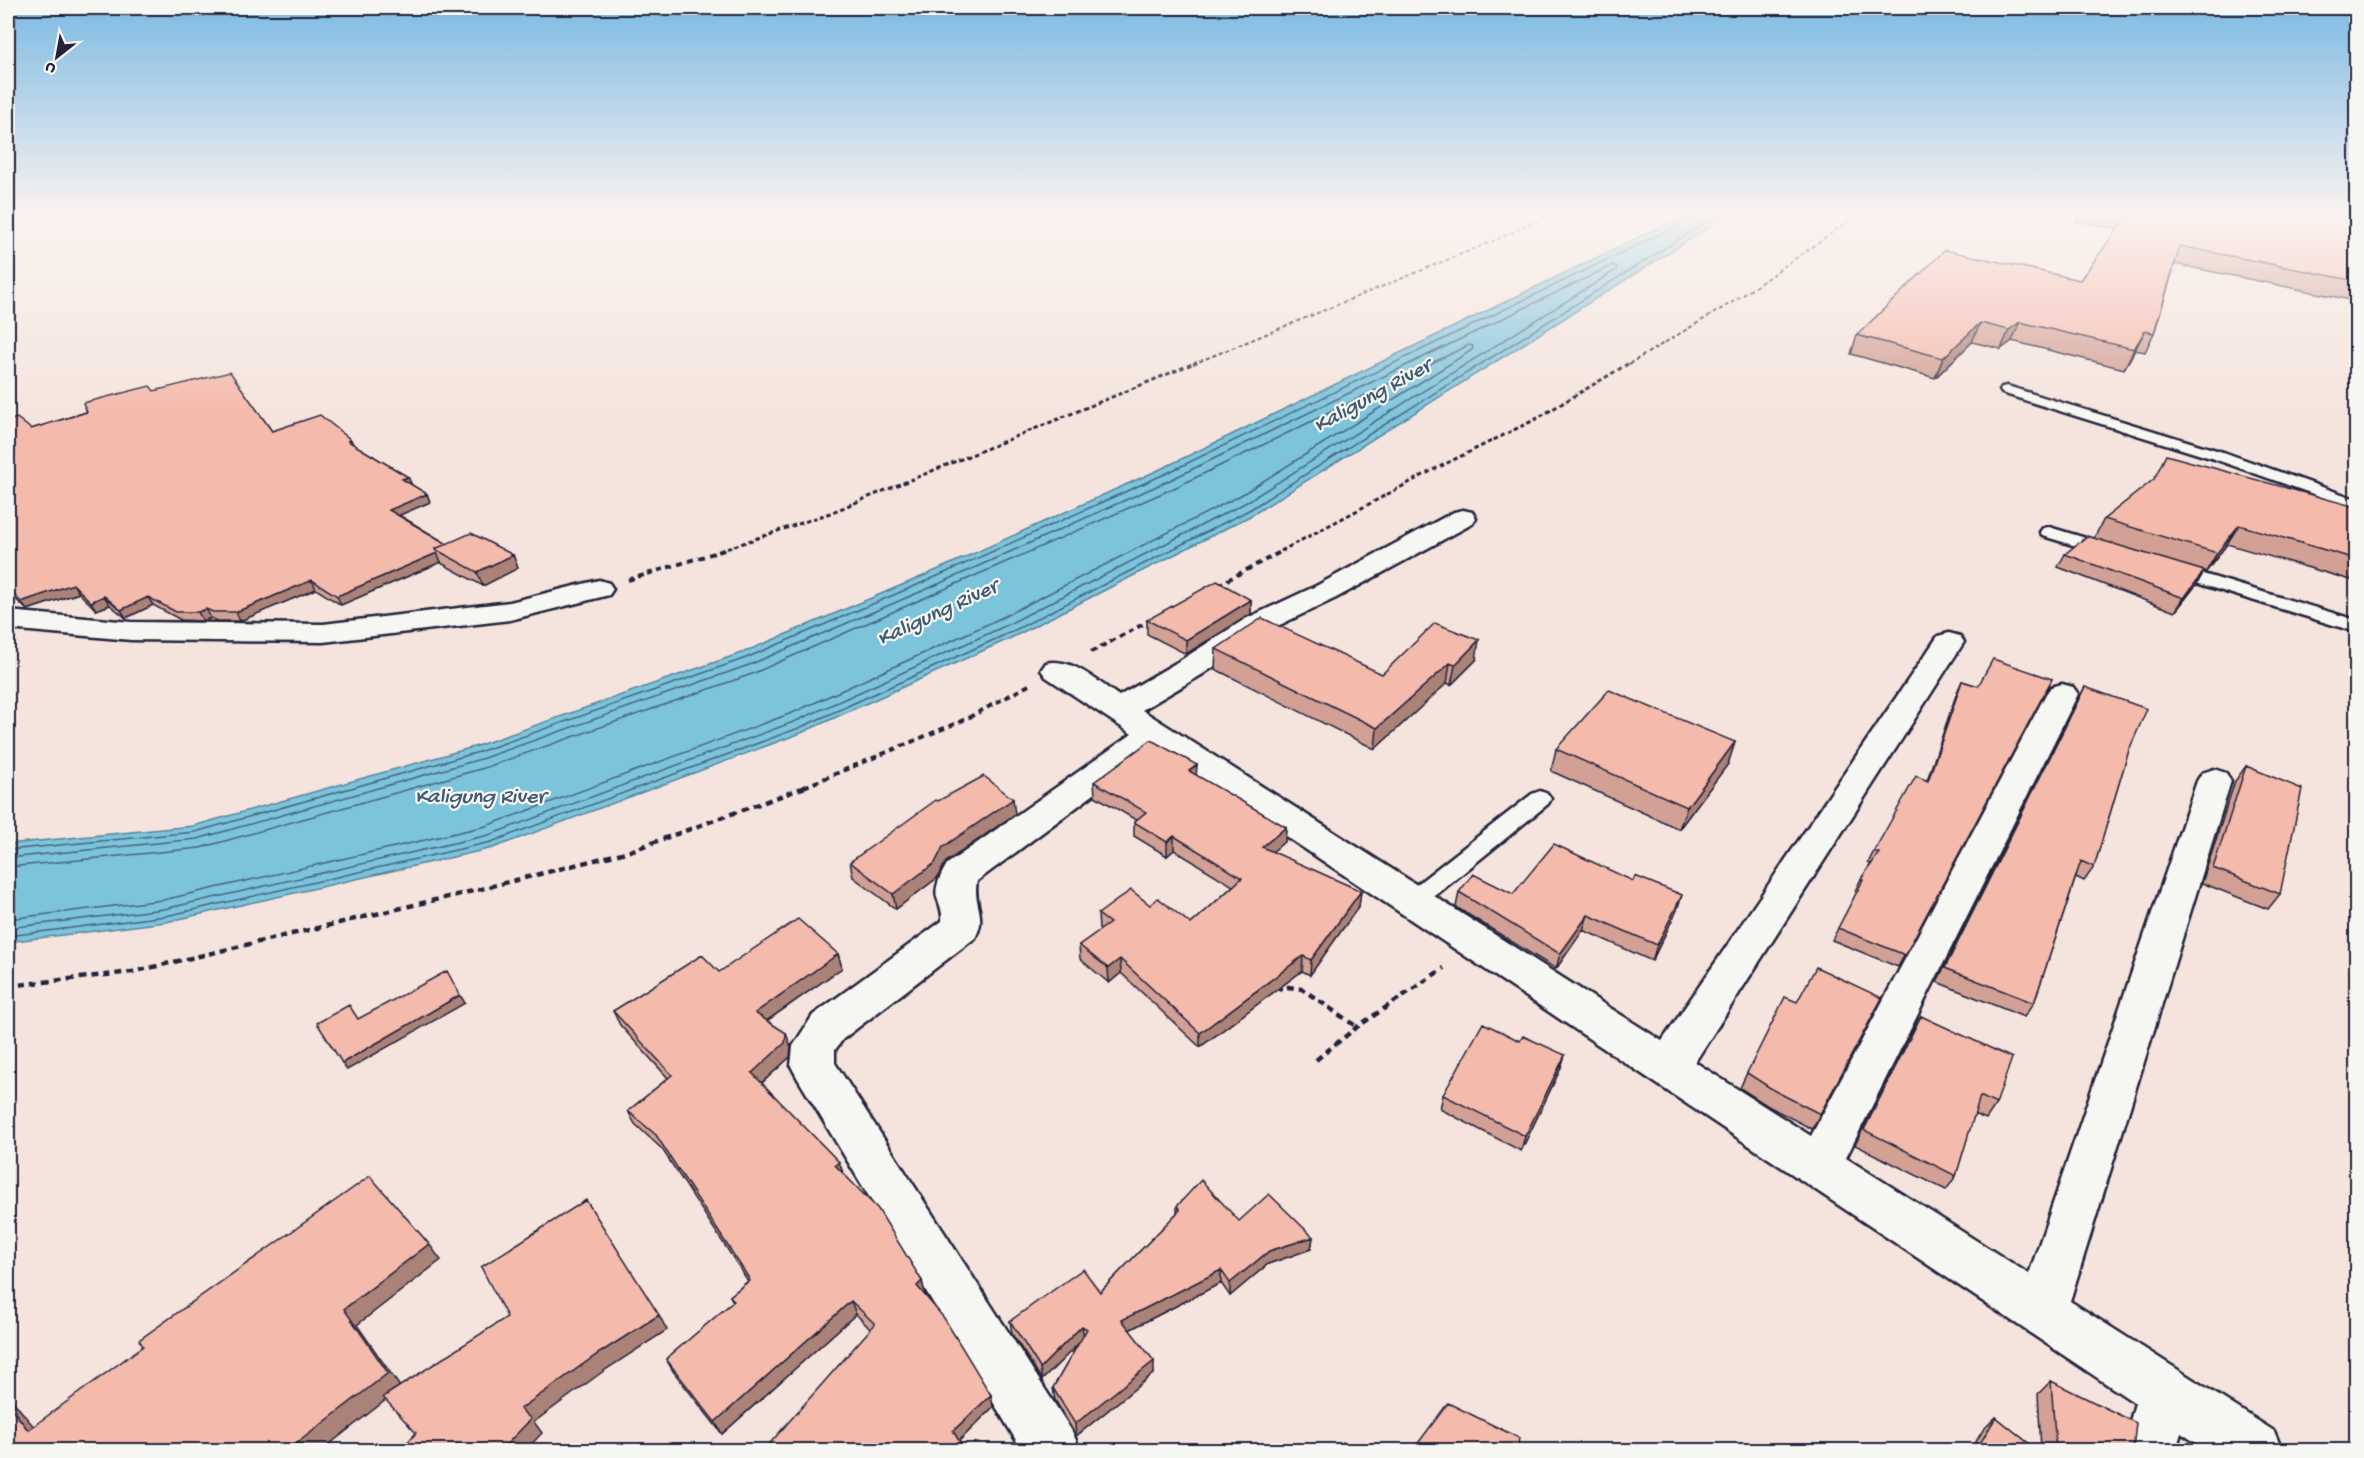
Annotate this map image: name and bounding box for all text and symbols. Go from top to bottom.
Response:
north arrow [27,27,87,87]
text: U [42,56,60,77]
water label: Kaligung River [1310,352,1440,440]
water label: Kaligung River [874,573,1006,653]
water label: Kaligung River [415,785,549,811]

